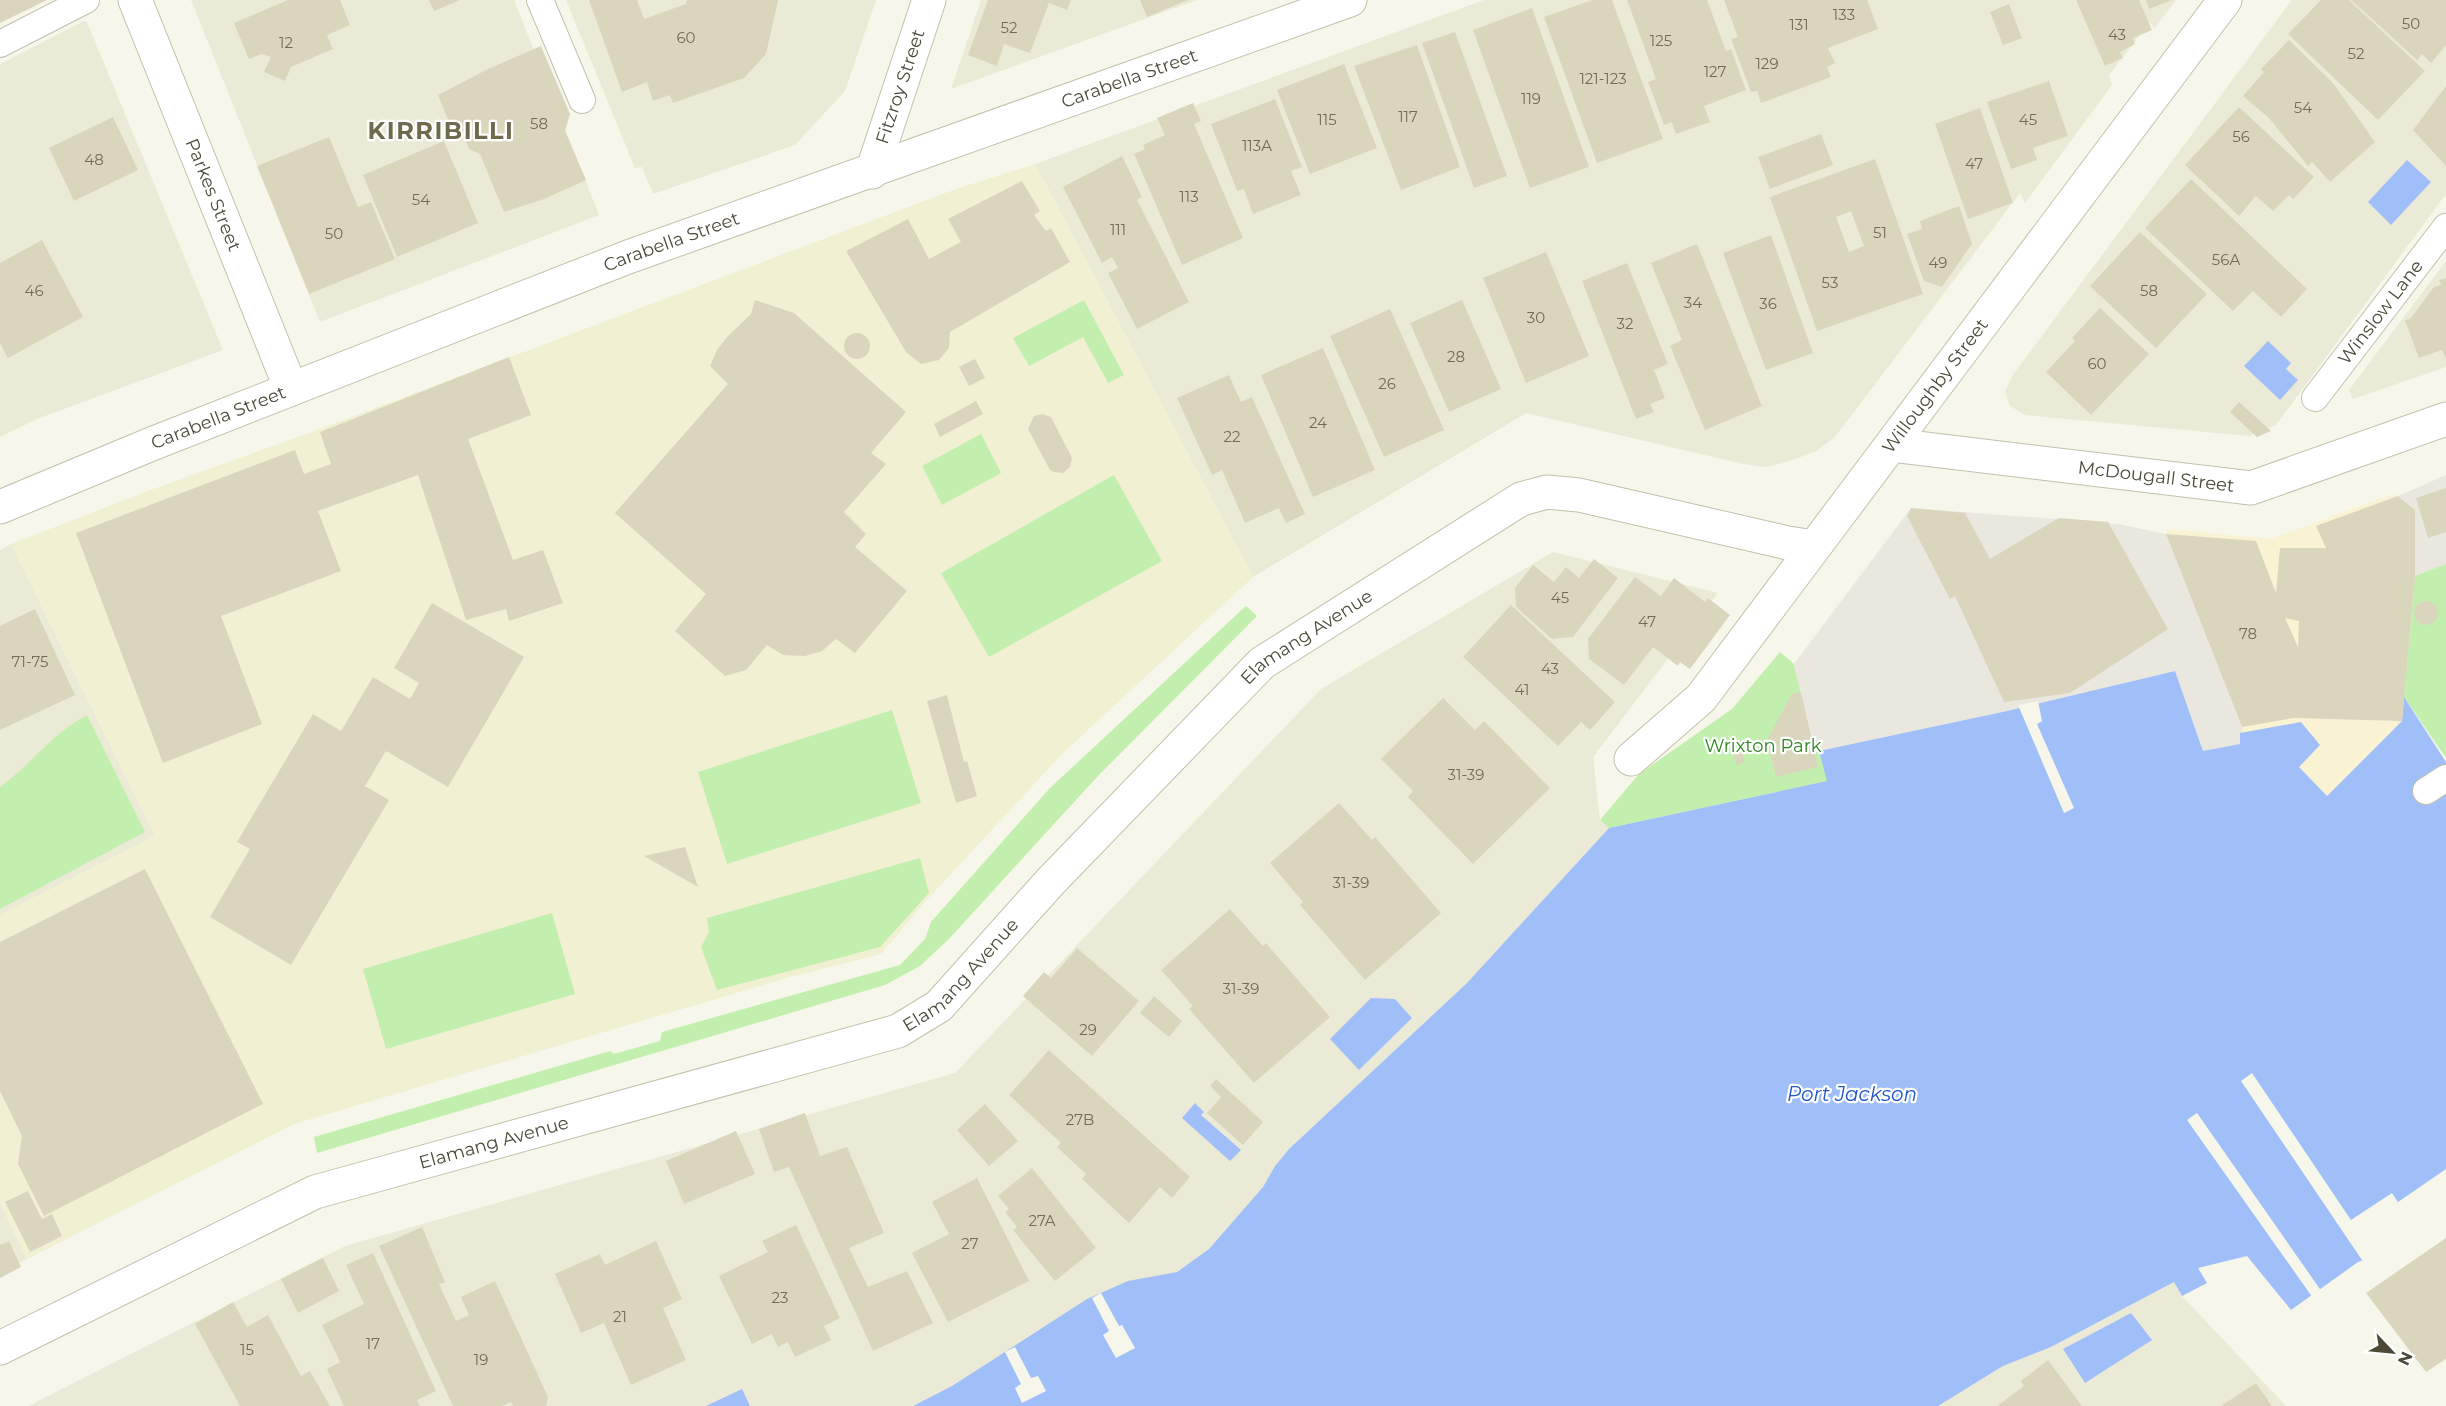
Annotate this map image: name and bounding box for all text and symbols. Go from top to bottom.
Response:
house number: 133 [1833,5,1855,24]
house number: 50 [2402,14,2420,33]
house number: 131 [1789,15,1809,34]
house number: 52 [1001,18,1017,37]
house number: 43 [2108,25,2126,44]
street label: Fitzroy Street [871,26,930,147]
house number: 60 [676,28,696,47]
house number: 125 [1650,31,1672,50]
house number: 12 [279,33,293,52]
street label: Carabella Street [1058,44,1200,113]
house number: 52 [2348,44,2364,63]
house number: 129 [1755,54,1779,73]
house number: 127 [1704,62,1727,81]
house number: 121-123 [1579,69,1627,88]
house number: 119 [1521,89,1541,108]
house number: 54 [2294,98,2312,117]
house number: 117 [1398,107,1418,126]
house number: 115 [1317,110,1337,129]
house number: 45 [2019,110,2037,129]
house number: 58 [530,114,548,133]
district label: KIRRIBILLI [368,116,514,145]
house number: 56 [2232,127,2250,146]
street label: Parkes Street [181,135,246,255]
house number: 113A [1242,136,1272,155]
house number: 48 [84,150,104,169]
house number: 47 [1965,154,1983,173]
house number: 113 [1179,187,1199,206]
house number: 54 [412,190,430,209]
street label: Carabella Street [600,207,742,277]
house number: 111 [1110,220,1126,239]
house number: 51 [1873,223,1887,242]
house number: 50 [325,224,343,243]
house number: 56A [2212,250,2240,269]
house number: 49 [1929,253,1947,272]
street label: Winslow Lane [2334,255,2428,369]
house number: 53 [1822,273,1838,292]
house number: 46 [24,281,44,300]
house number: 58 [2140,281,2158,300]
house number: 34 [1684,293,1702,312]
house number: 36 [1759,294,1777,313]
house number: 30 [1527,308,1545,327]
house number: 32 [1617,314,1633,333]
street label: Willoughby Street [1877,314,1993,458]
house number: 28 [1447,347,1465,366]
house number: 60 [2087,354,2107,373]
house number: 26 [1378,374,1396,393]
street label: Carabella Street [148,381,289,454]
house number: 24 [1309,413,1327,432]
house number: 22 [1223,427,1241,446]
street label: McDougall Street [2077,456,2236,497]
street label: Elamang Avenue [1236,585,1377,689]
house number: 45 [1551,588,1569,607]
house number: 47 [1638,612,1656,631]
house number: 78 [2239,624,2257,643]
house number: 71-75 [11,652,49,671]
house number: 43 [1541,659,1559,678]
house number: 41 [1515,680,1529,699]
park label: Wrixton Park [1704,735,1822,757]
house number: 31-39 [1448,765,1484,784]
house number: 31-39 [1333,873,1369,892]
street label: Elamang Avenue [899,914,1023,1037]
house number: 31-39 [1223,979,1259,998]
house number: 29 [1079,1020,1097,1039]
water label: Port Jackson [1787,1082,1917,1106]
house number: 27B [1066,1110,1094,1129]
street label: Elamang Avenue [416,1111,571,1174]
house number: 27A [1028,1211,1056,1230]
house number: 27 [961,1234,979,1253]
house number: 23 [772,1288,788,1307]
house number: 21 [613,1307,627,1326]
north arrow [2362,1322,2422,1382]
house number: 17 [366,1334,380,1353]
house number: 15 [240,1340,254,1359]
text: N [2394,1348,2416,1368]
house number: 19 [474,1350,488,1369]

